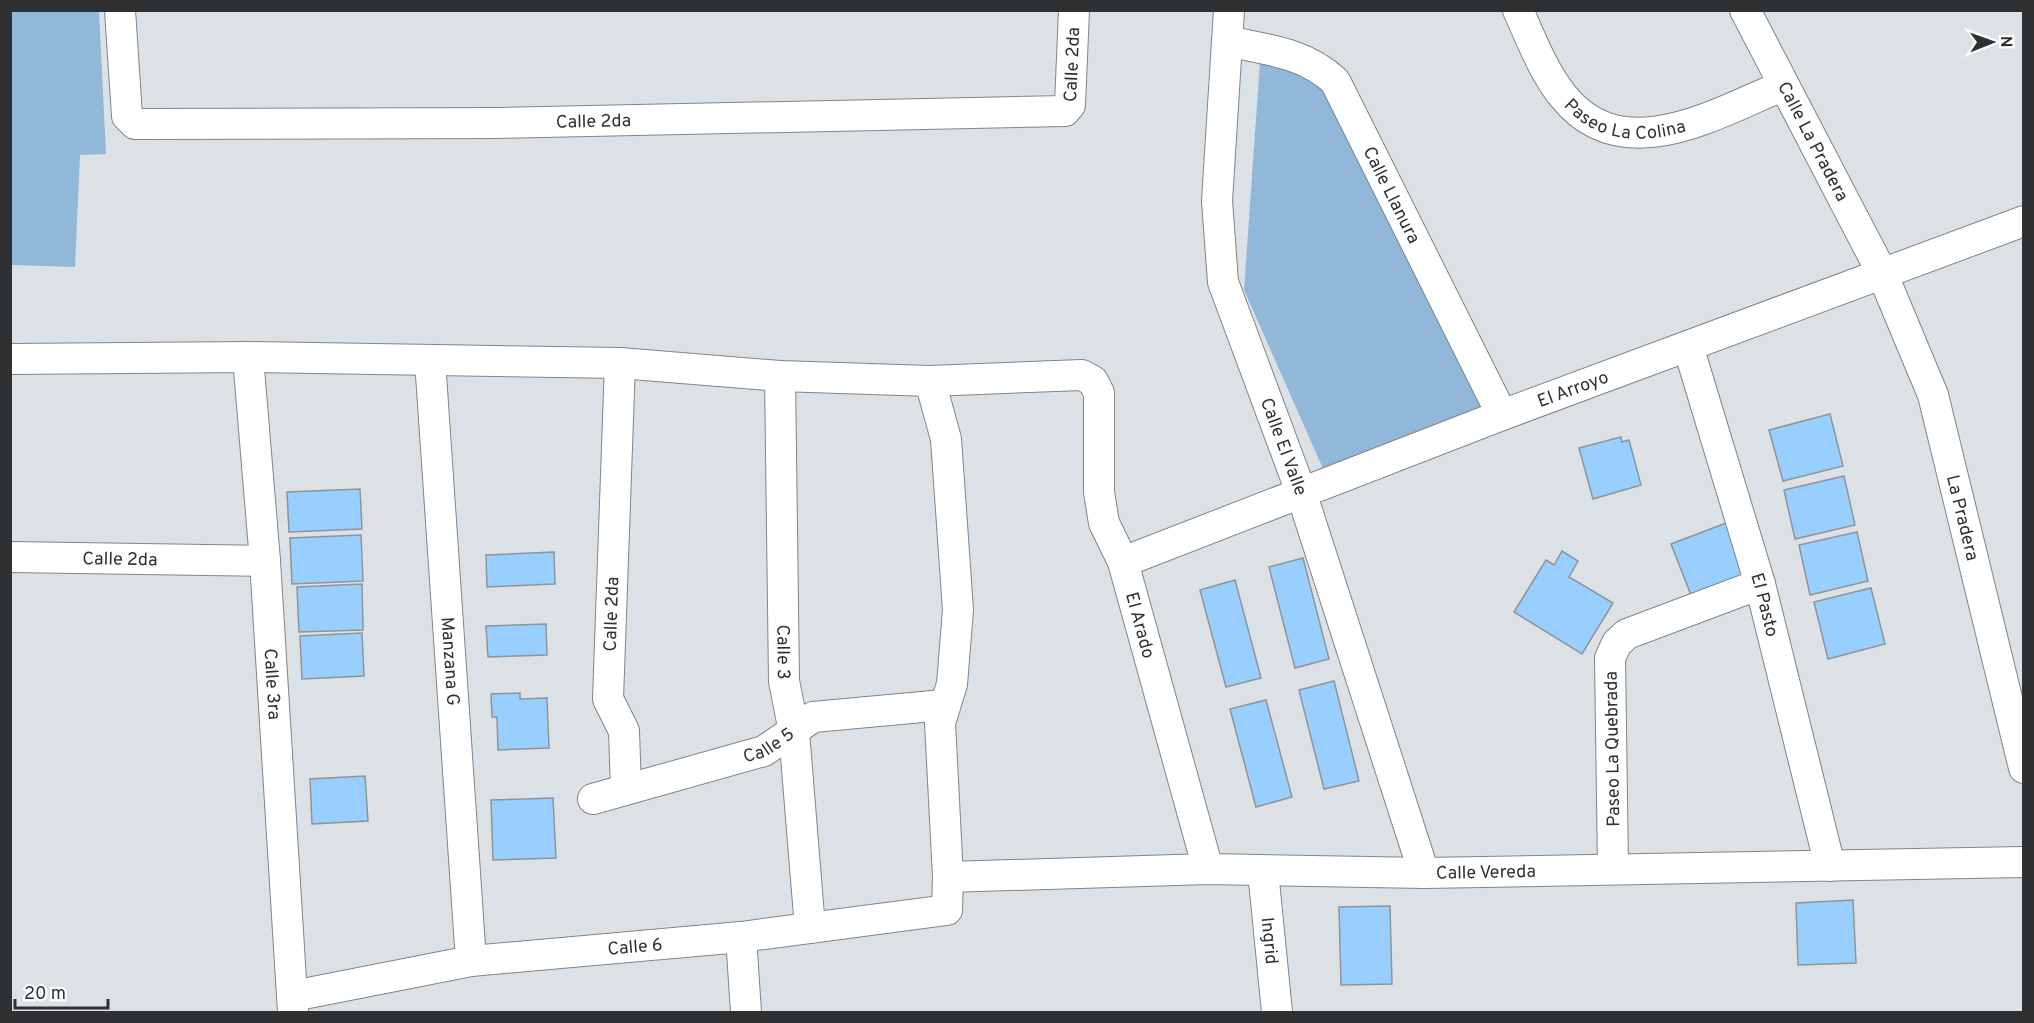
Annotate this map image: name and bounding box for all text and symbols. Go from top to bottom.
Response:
north arrow [1962,12,2022,72]
street label: Calle 2da [1060,27,1086,103]
text: N [1995,36,2015,48]
street label: Calle La Pradera [1771,78,1853,206]
street label: Paseo La Colina [1558,94,1689,146]
street label: Calle 2da [556,110,631,135]
street label: Calle Llanura [1357,143,1424,248]
street label: El Arroyo [1535,366,1612,414]
street label: Calle El Valle [1254,395,1311,499]
street label: La Pradera [1940,473,1983,563]
street label: Calle 2da [82,548,158,572]
street label: El Pasto [1744,570,1783,639]
street label: Calle 2da [600,576,625,652]
street label: El Arado [1119,590,1159,661]
street label: Manzana G [435,616,464,707]
street label: Calle 3 [770,624,794,680]
street label: Calle 3ra [257,648,285,721]
street label: Paseo La Quebrada [1601,671,1626,827]
street label: Calle 5 [741,723,800,769]
street label: Calle Vereda [1436,861,1536,886]
street label: Ingrid [1255,916,1282,966]
street label: Calle 6 [607,934,664,962]
scale bar [15,972,108,1010]
text: 20 m [24,983,66,1006]

